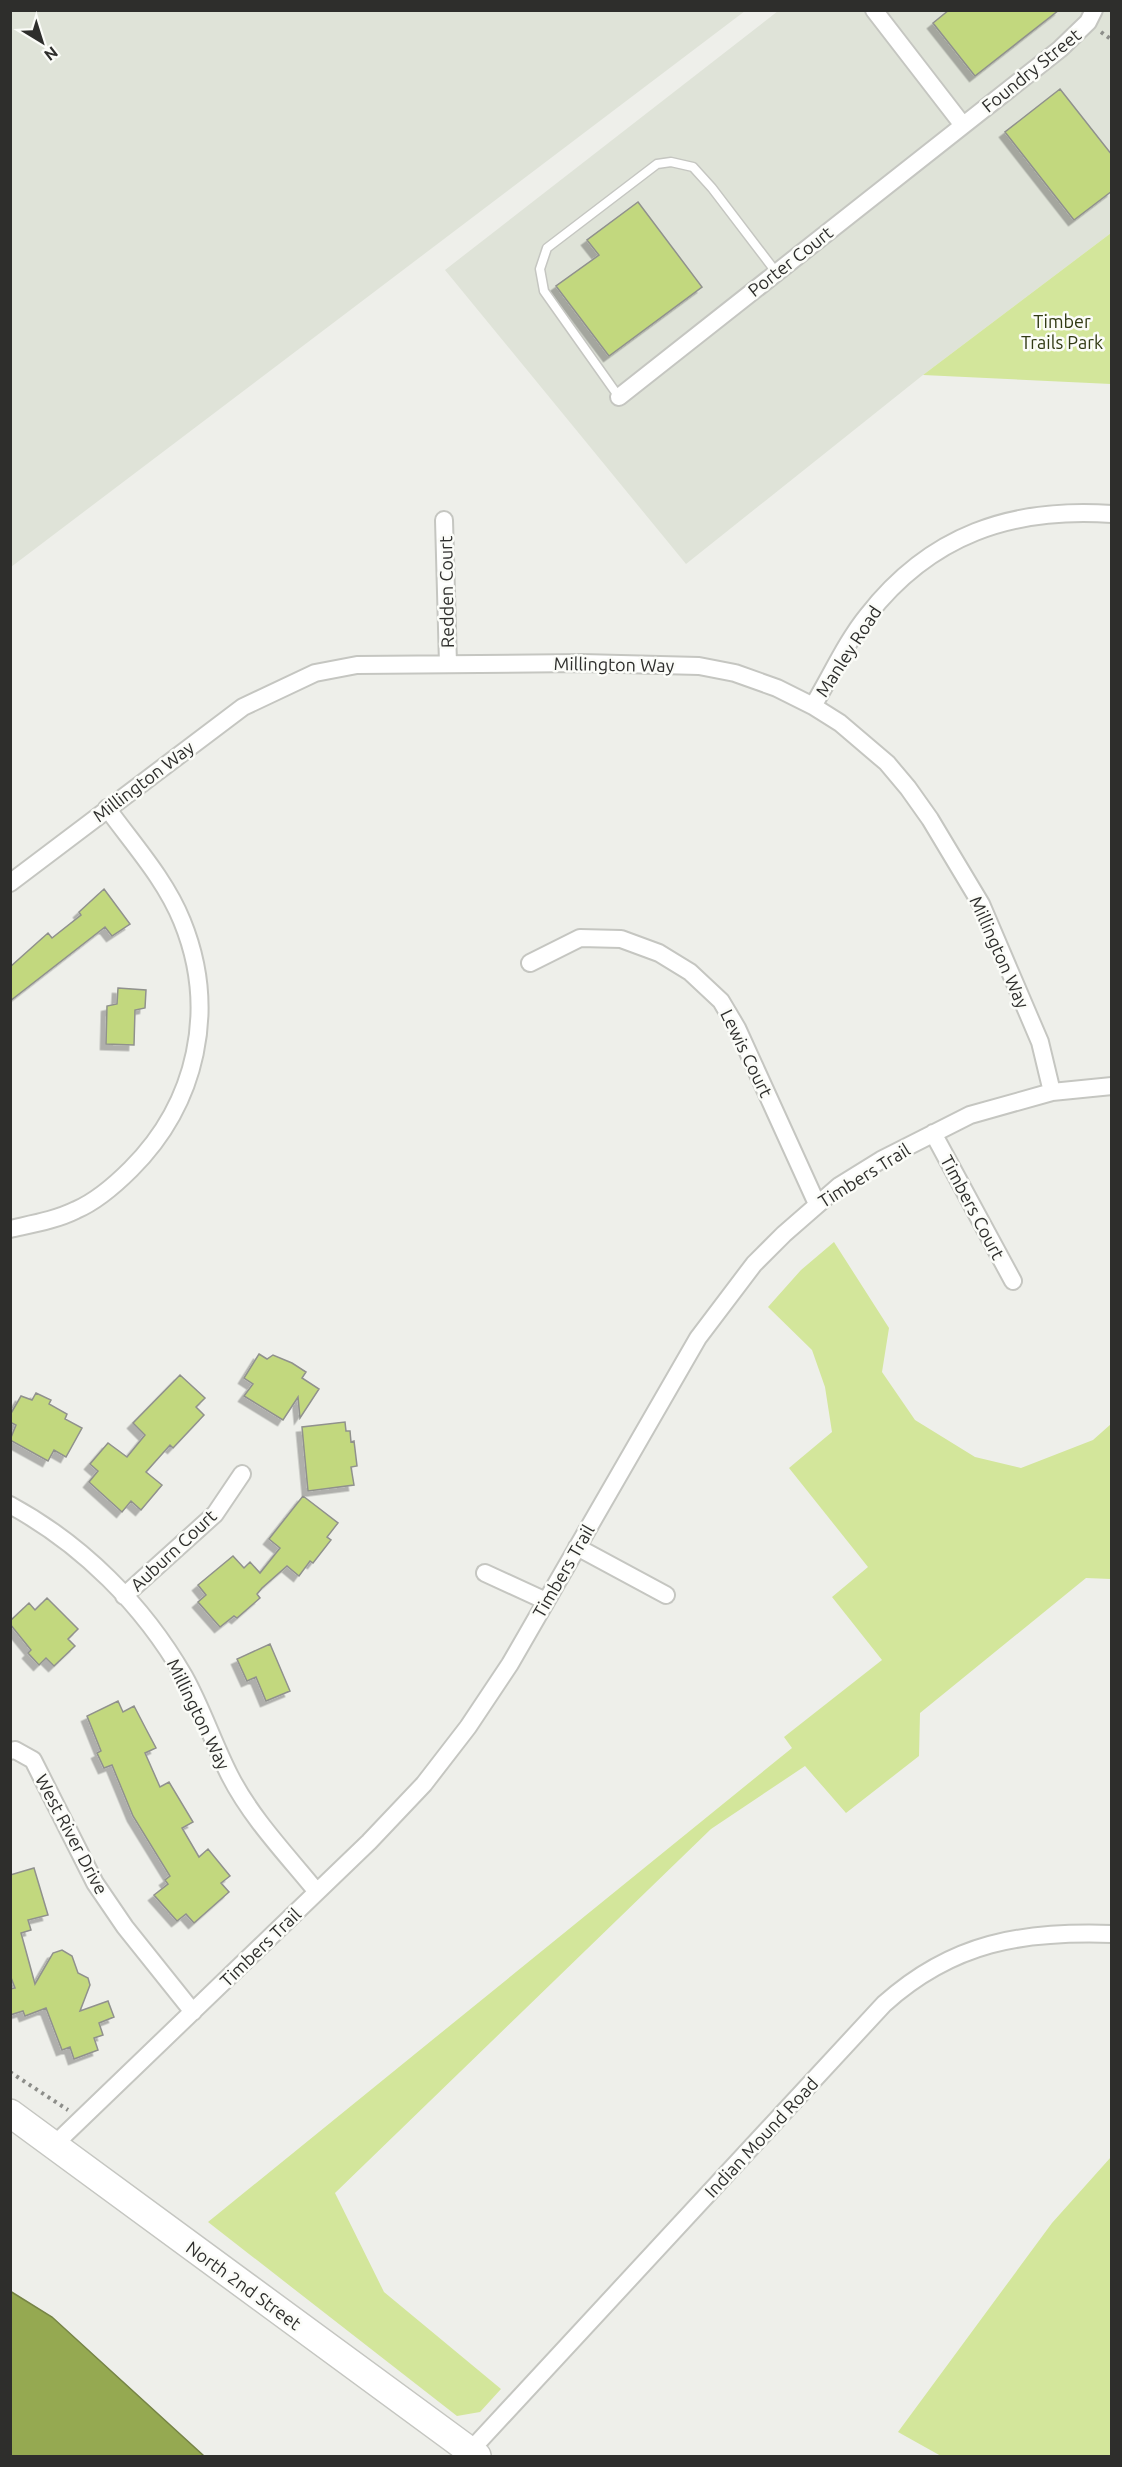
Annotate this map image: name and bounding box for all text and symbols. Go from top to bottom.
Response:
north arrow [12,12,72,72]
street label: Foundry Street [978,24,1084,116]
text: N [41,43,61,65]
street label: Porter Court [744,222,836,300]
park label: Timber Trails Park [1021,311,1103,352]
street label: Redden Court [435,536,457,648]
street label: Manley Road [811,602,885,700]
street label: Millington Way [554,653,675,675]
street label: Millington Way [89,737,197,825]
street label: Millington Way [966,893,1034,1011]
street label: Lewis Court [717,1006,777,1100]
street label: Timbers Trail [815,1139,914,1211]
street label: Timbers Court [937,1151,1009,1263]
street label: Auburn Court [126,1505,220,1595]
street label: Timbers Trail [528,1521,598,1621]
street label: Millington Way [164,1655,235,1773]
street label: West River Drive [32,1771,112,1897]
street label: Timbers Trail [216,1903,305,1990]
street label: Indian Mound Road [700,2073,822,2201]
street label: North 2nd Street [183,2237,305,2333]

